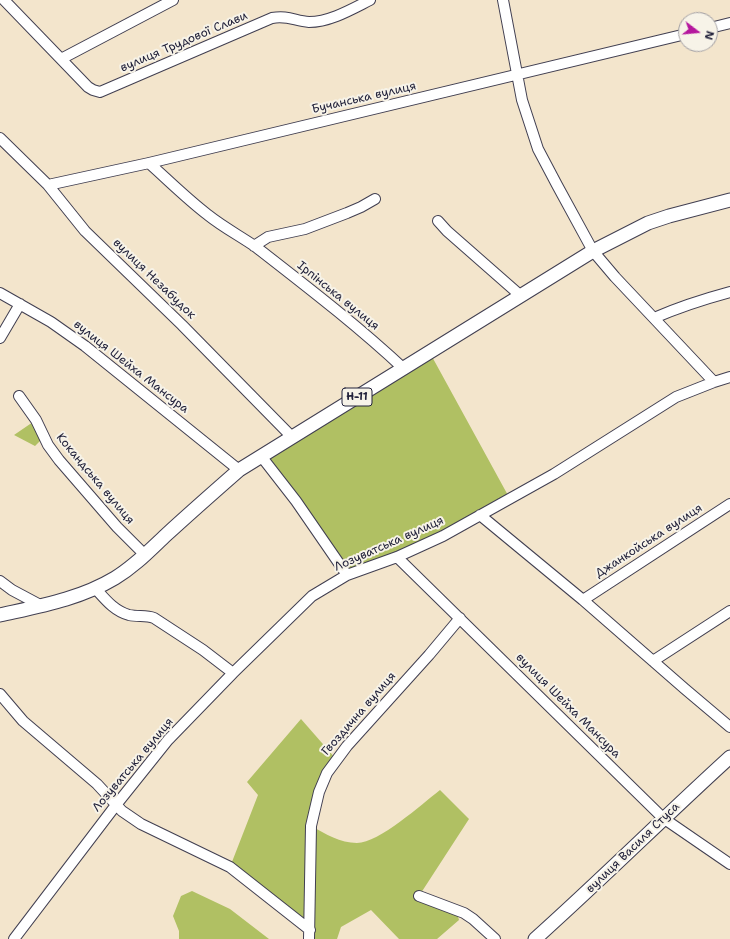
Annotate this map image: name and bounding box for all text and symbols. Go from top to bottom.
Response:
street label: вулиця Трудової Слави [118,9,250,75]
north arrow [678,12,718,52]
text: N [701,29,717,41]
street label: Бучанська вулиця [310,79,418,117]
street label: вулиця Незабудок [110,236,198,322]
street label: Ірпінська вулиця [294,258,382,334]
street label: вулиця Шейха Мансура [70,317,192,417]
road number: Н-11 [342,388,372,406]
street label: Кокандська вулиця [53,431,137,527]
street label: Джанкойська вулиця [593,501,705,581]
street label: Лозуватська вулиця [332,513,446,575]
street label: вулиця Шейха Мансура [513,651,623,761]
street label: Гвоздична вулиця [319,669,399,759]
street label: Лозуватська вулиця [89,715,177,815]
street label: вулиця Василя Стуса [583,800,683,896]

